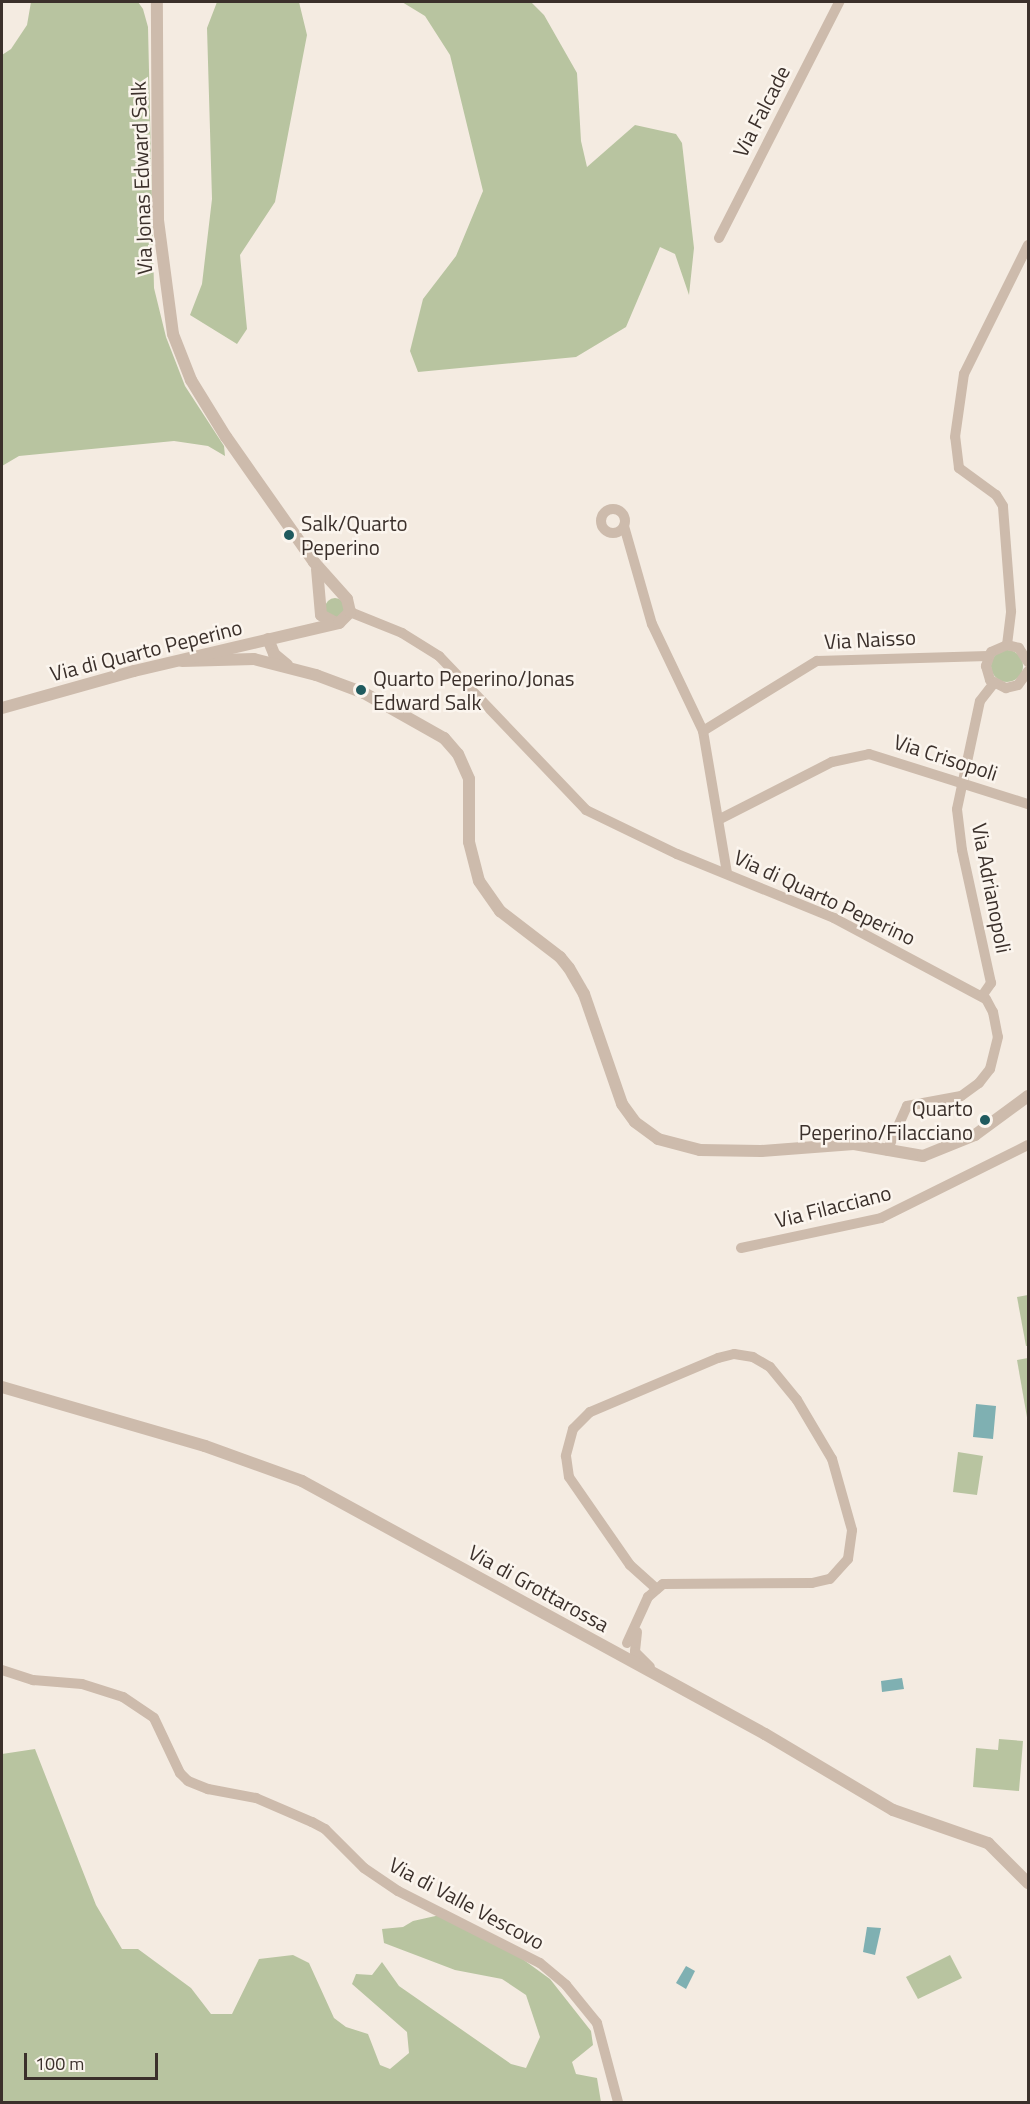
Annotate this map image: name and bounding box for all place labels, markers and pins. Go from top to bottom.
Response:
place label: Salk/Quarto Peperino [301,510,408,560]
marker: Salk/Quarto Peperino [282,528,296,542]
place label: Quarto Peperino/Jonas Edward Salk [373,665,575,715]
marker: Quarto Peperino/Jonas Edward Salk [354,683,368,697]
place label: Quarto Peperino/Filacciano [799,1095,973,1145]
marker: Quarto Peperino/Filacciano [978,1113,992,1127]

